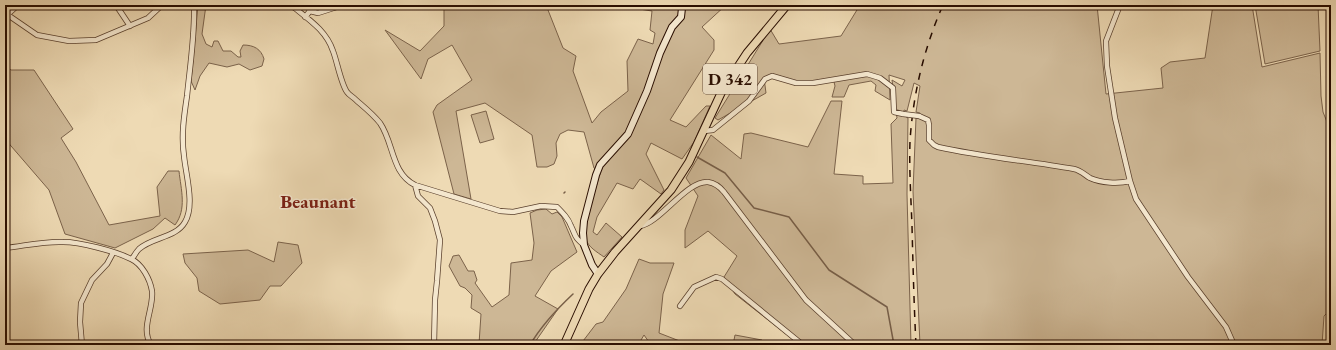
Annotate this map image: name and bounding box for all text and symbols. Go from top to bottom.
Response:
road number: D 342 [703,64,757,94]
district label: Beaunant [280,189,356,214]

